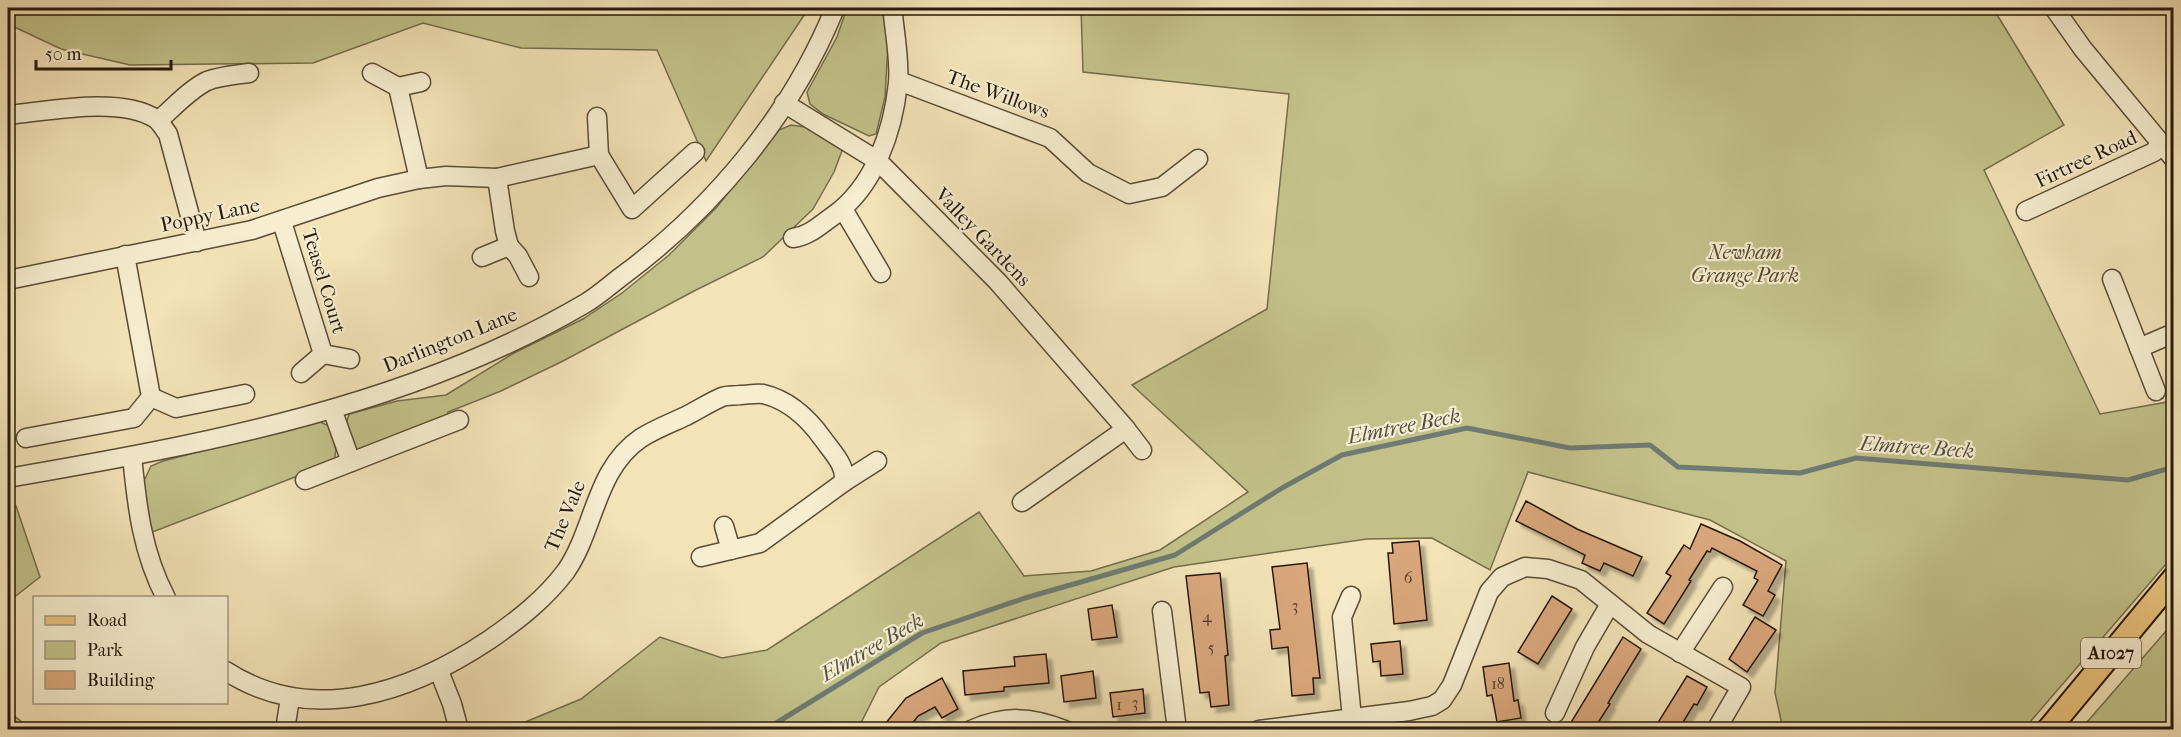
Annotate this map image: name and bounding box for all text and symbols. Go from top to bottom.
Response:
scale bar [36,33,171,71]
text: 50 m [45,44,82,65]
street label: The Willows [944,65,1052,123]
street label: Firtree Road [2032,125,2141,193]
street label: Valley Gardens [930,182,1036,291]
street label: Poppy Lane [158,193,262,237]
street label: Teasel Court [297,226,351,336]
park label: Newham Grange Park [1691,241,1799,287]
street label: Darlington Lane [380,303,521,377]
water label: Elmtree Beck [1343,403,1463,449]
water label: Elmtree Beck [1857,431,1975,463]
street label: The Vale [540,477,590,555]
house number: 6 [1404,568,1413,587]
legend [33,596,228,704]
house number: 3 [1292,596,1298,615]
house number: 4 [1202,607,1212,626]
water label: Elmtree Beck [815,608,928,687]
text: Road [87,610,127,631]
house number: 5 [1208,638,1215,657]
road number: A1027 [2081,638,2141,668]
text: Park [87,640,124,661]
text: Building [87,670,155,691]
house number: 18 [1491,674,1505,693]
house number: 3 [1132,693,1138,712]
house number: 1 [1116,695,1122,714]

